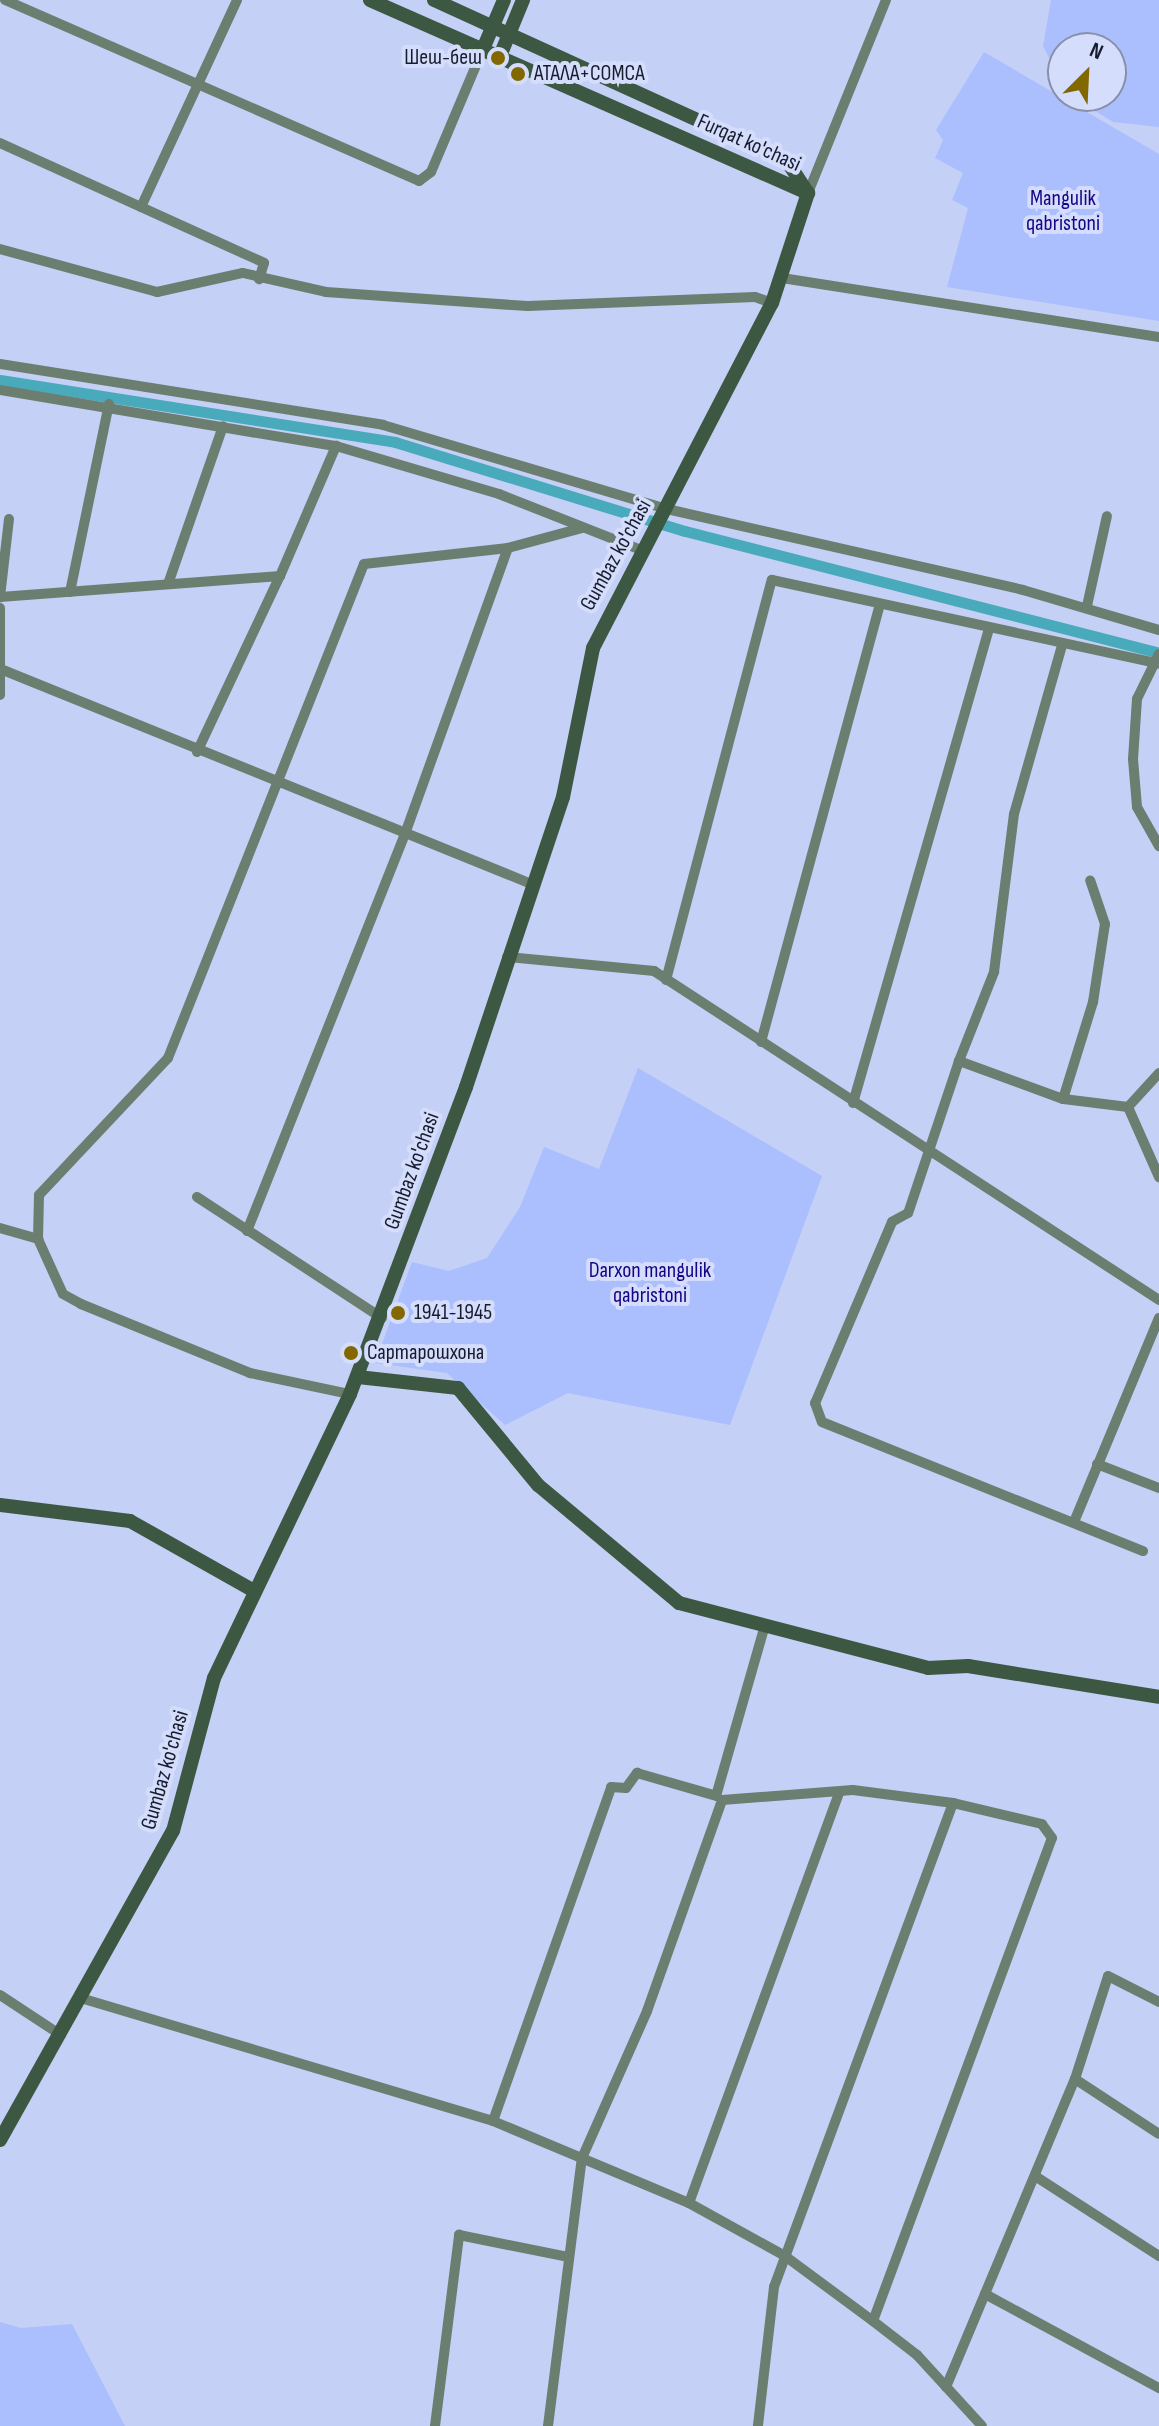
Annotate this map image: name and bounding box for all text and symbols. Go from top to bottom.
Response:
north arrow [1047,32,1127,112]
text: N [1085,37,1107,66]
place label: Шеш-беш [404,45,482,71]
marker: Шеш-беш [489,49,507,67]
place label: АТАЛА+СОМСА [534,61,645,87]
marker: АТАЛА+СОМСА [509,65,527,83]
street label: Furqat ko'chasi [693,108,805,178]
park label: Mangulik qabristoni [1026,185,1100,236]
street label: Gumbaz ko'chasi [575,495,657,615]
street label: Gumbaz ko'chasi [379,1109,445,1233]
park label: Darxon mangulik qabristoni [589,1257,711,1308]
place label: 1941-1945 [414,1300,492,1326]
marker: 1941-1945 [389,1304,407,1322]
place label: Сартарошхона [367,1340,484,1366]
marker: Сартарошхона [342,1344,360,1362]
street label: Gumbaz ko'chasi [135,1707,195,1833]

